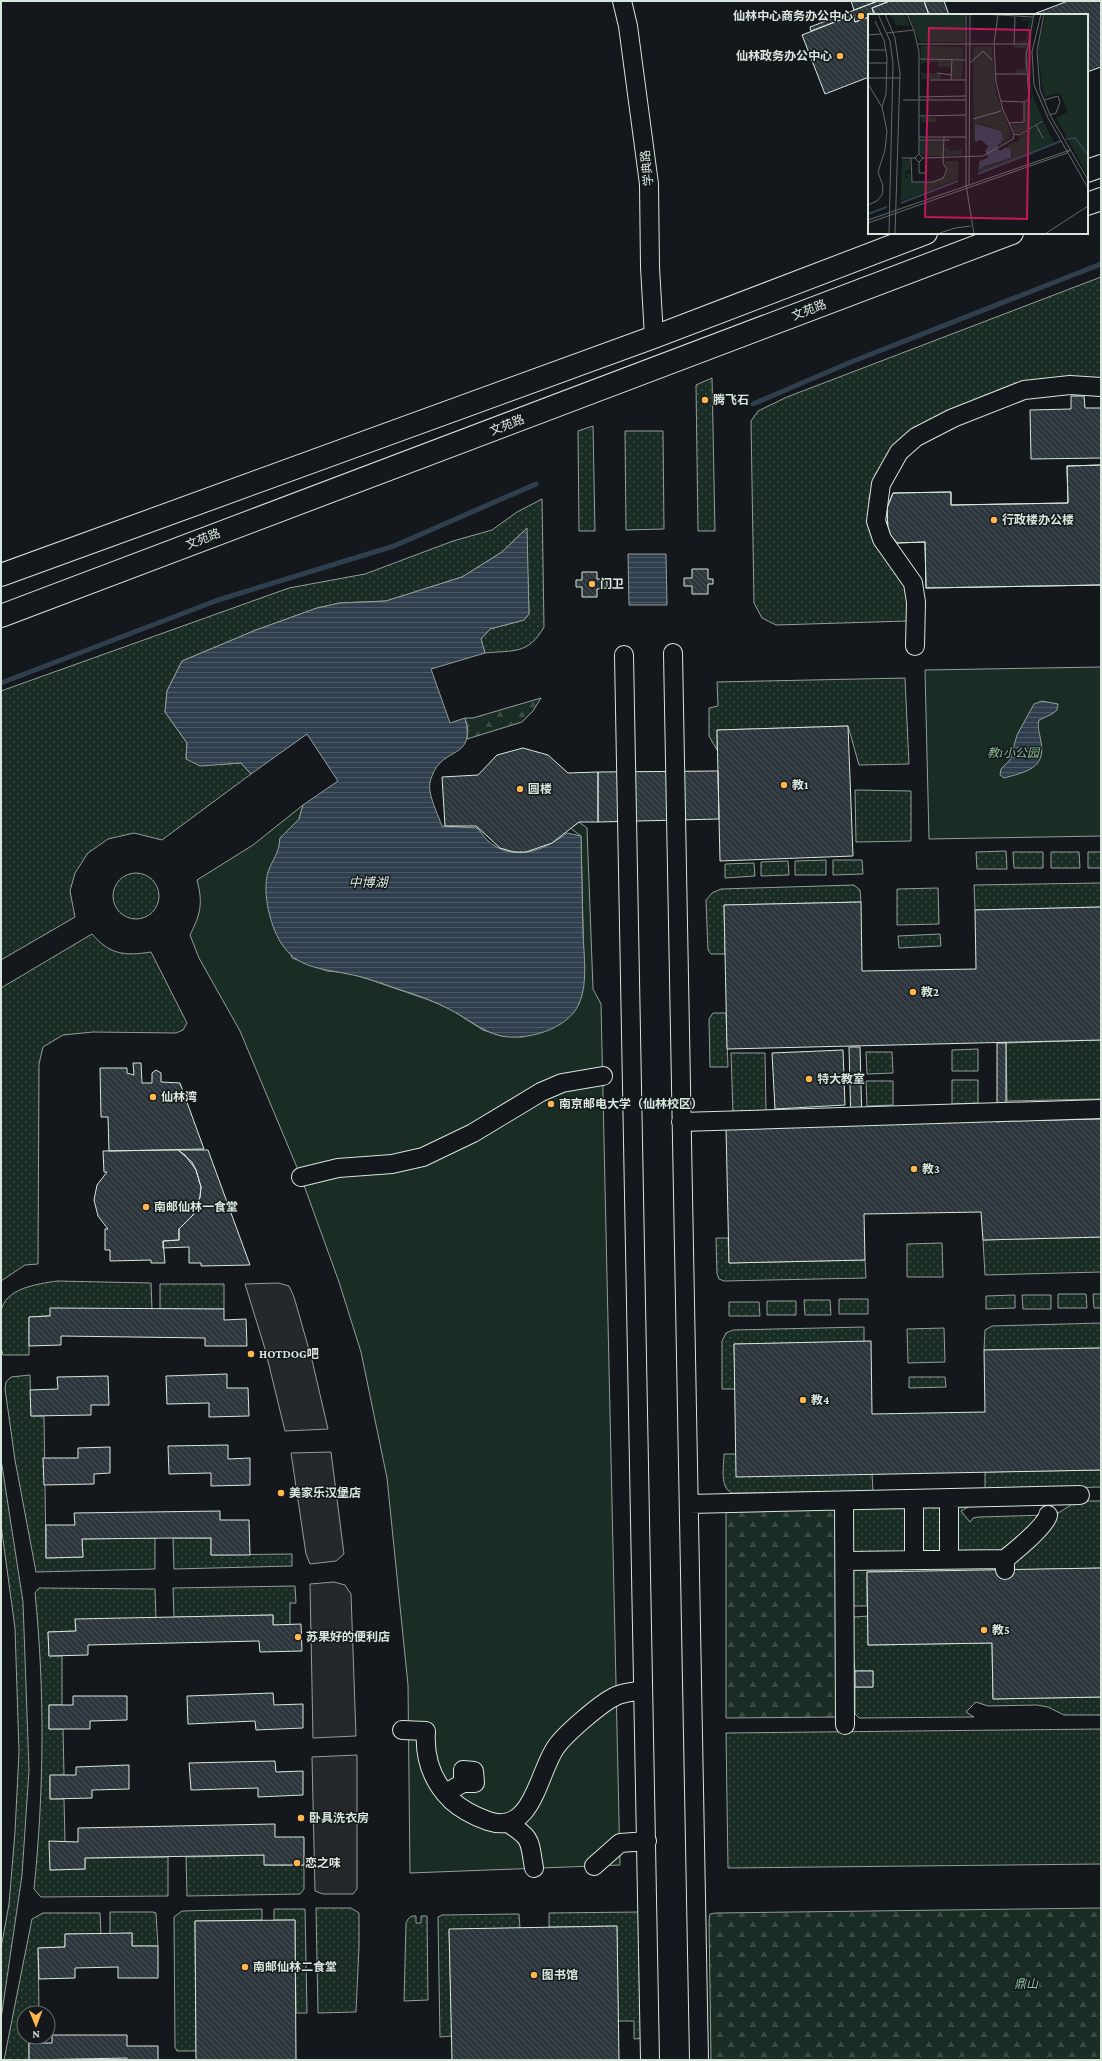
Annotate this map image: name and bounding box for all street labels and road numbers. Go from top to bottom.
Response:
street label: 学典路 [638,149,656,187]
street label: 文苑路 [790,297,828,323]
street label: 文苑路 [488,412,526,438]
street label: 文苑路 [184,526,222,552]

